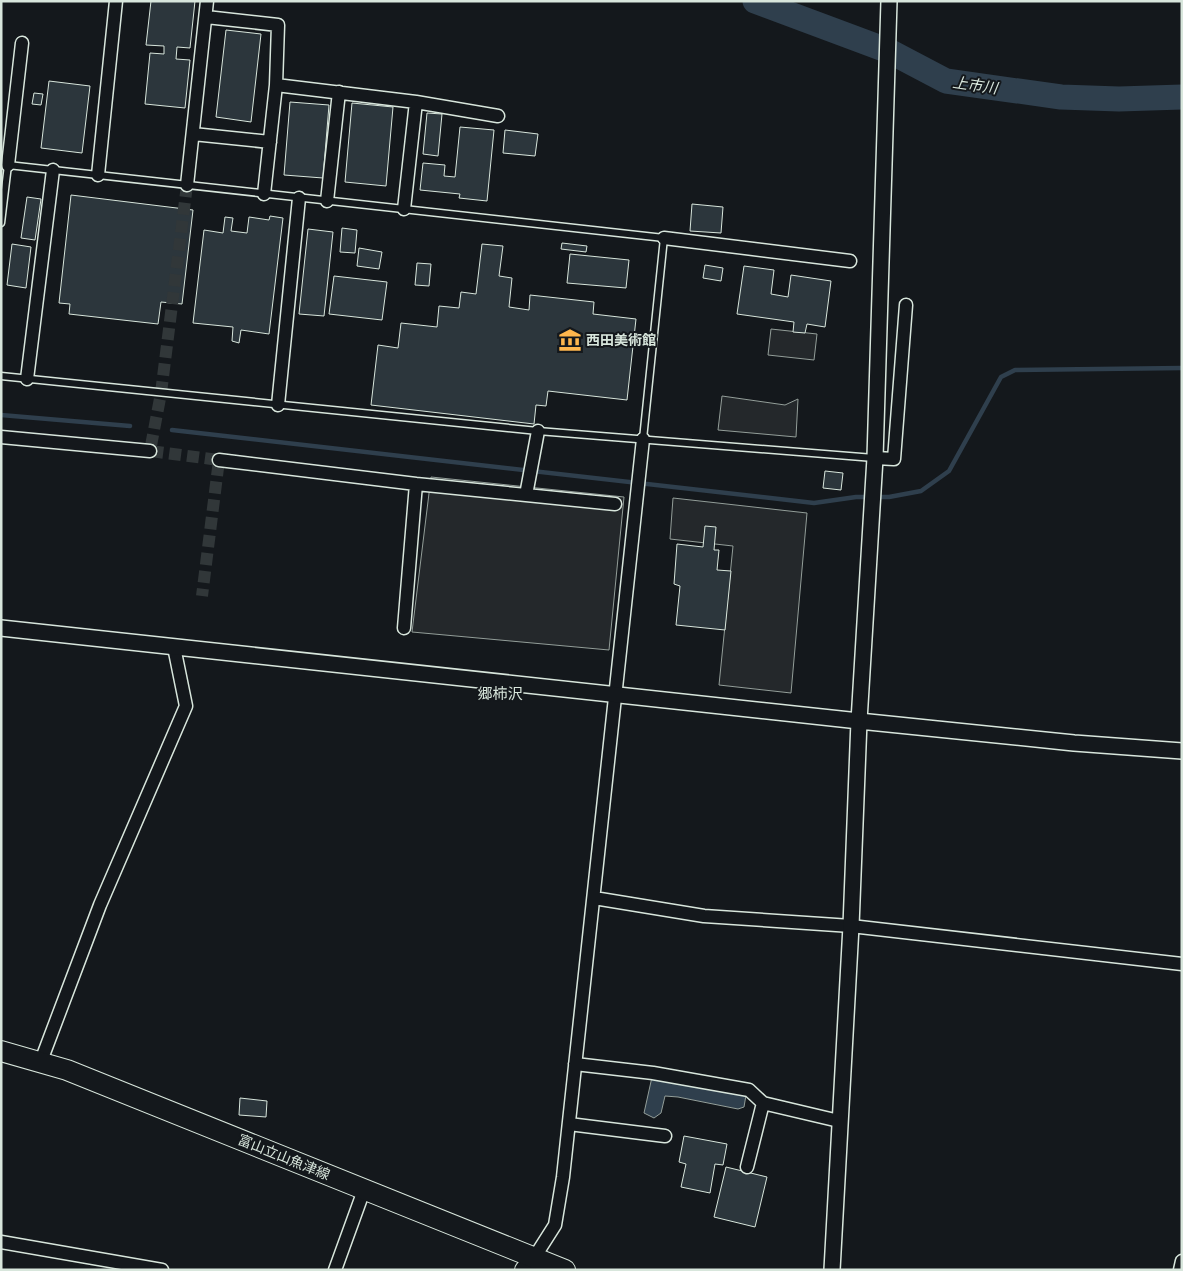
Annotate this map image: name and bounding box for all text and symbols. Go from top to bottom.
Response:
water label: 上市川 [952,73,1000,97]
museum icon: 西田美術館 [557,327,583,353]
place label: 西田美術館 [586,332,656,348]
district label: 郷柿沢 [477,685,523,702]
street label: 富山立山魚津線 [236,1131,332,1183]

